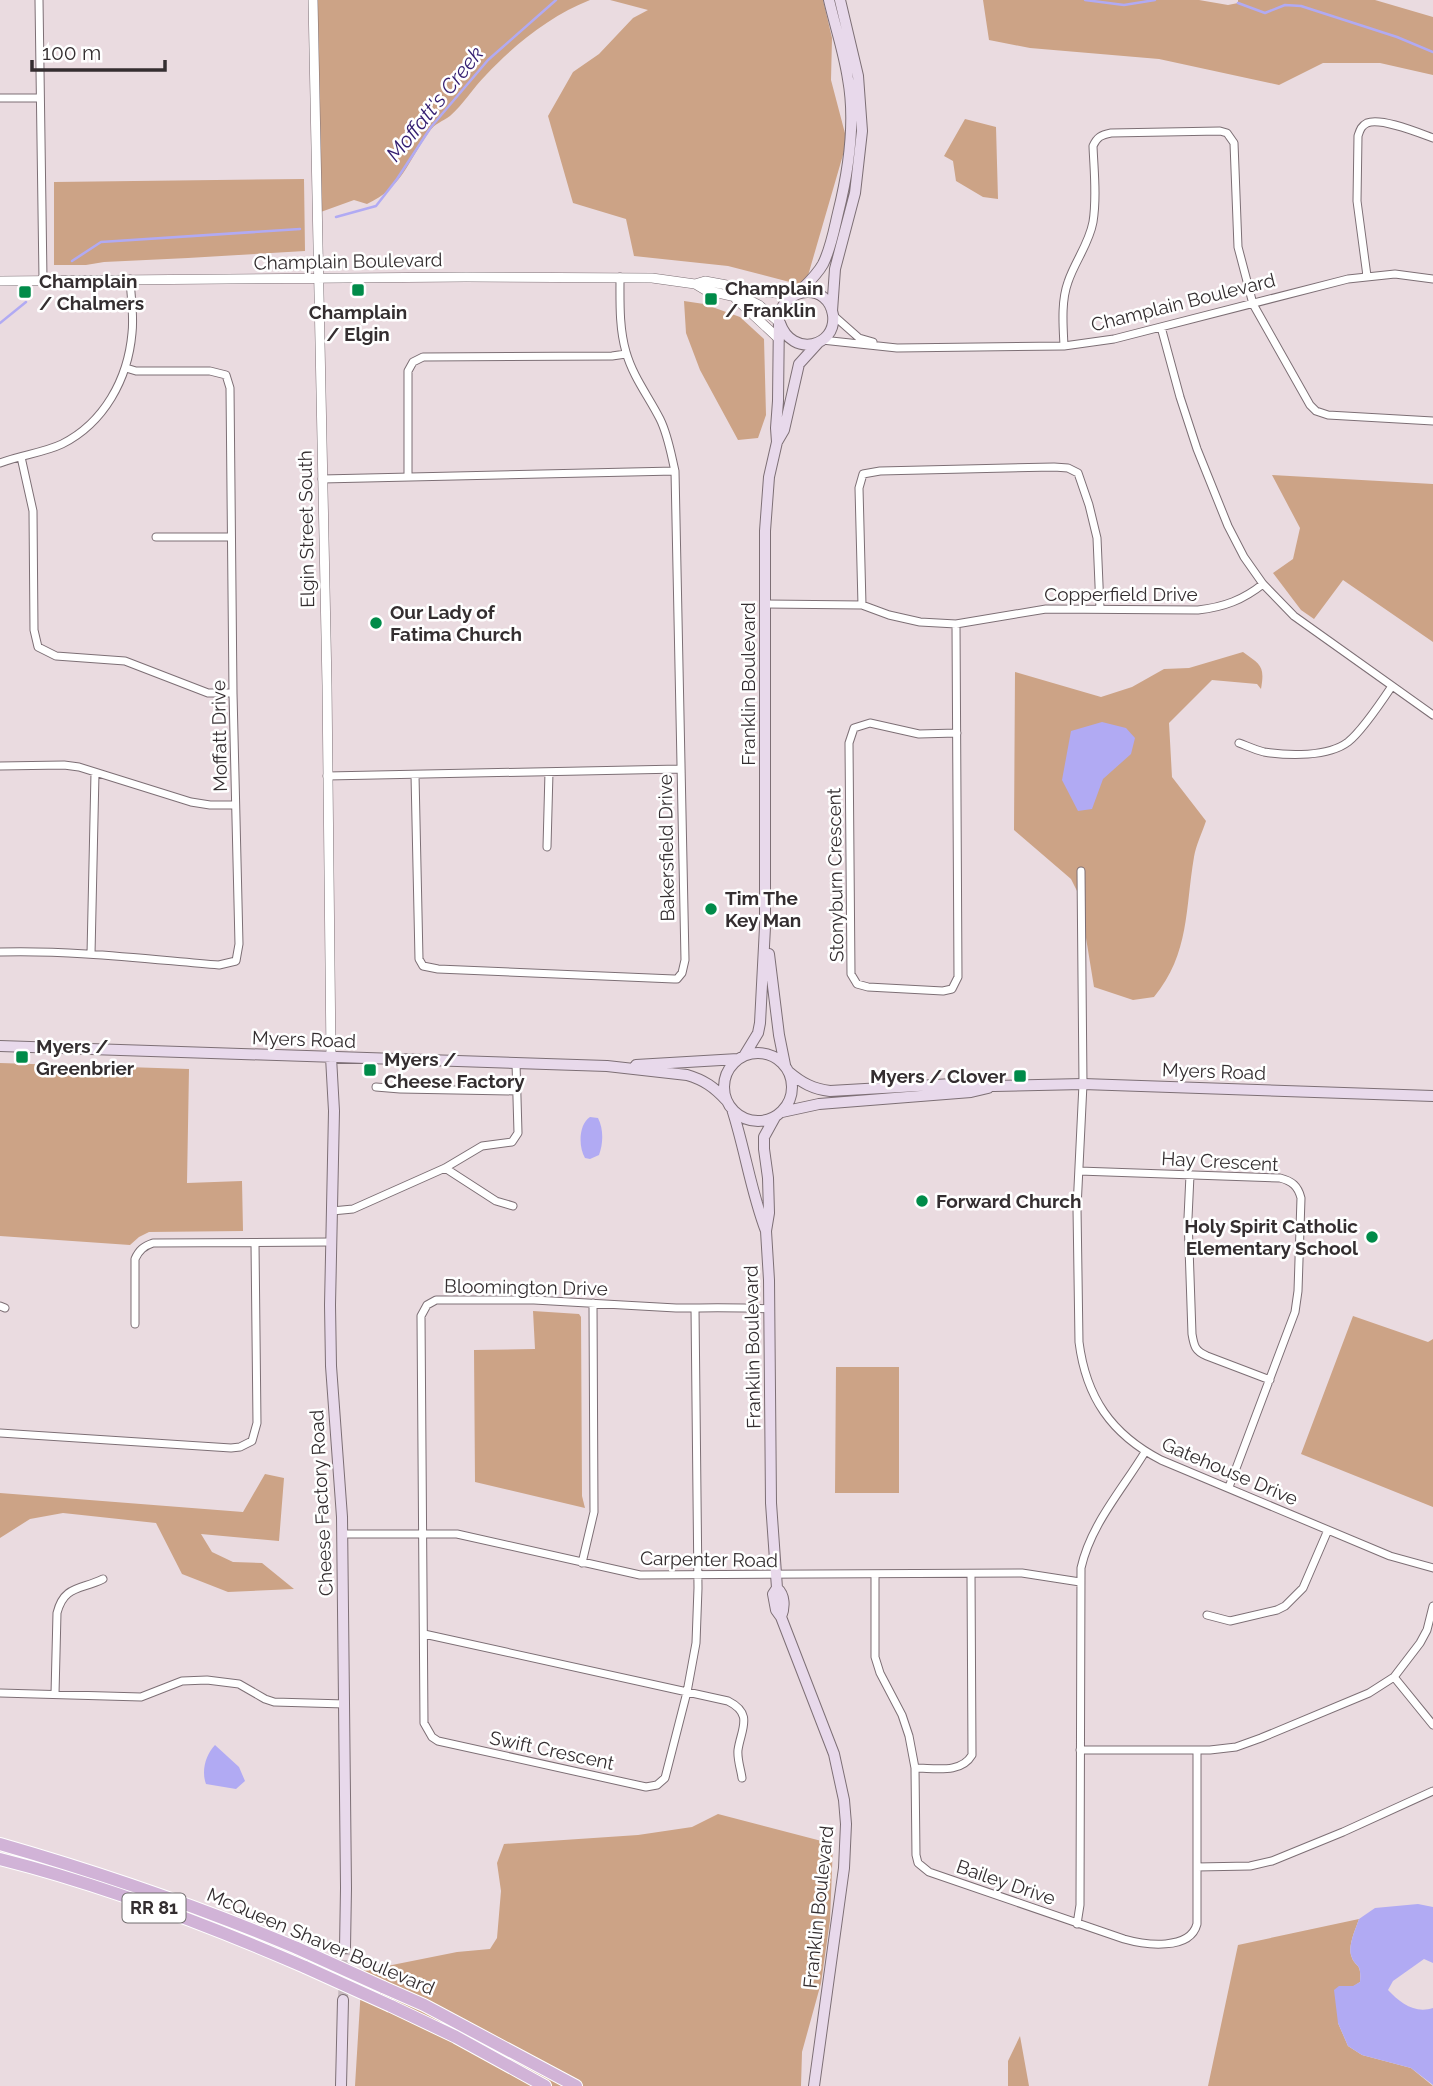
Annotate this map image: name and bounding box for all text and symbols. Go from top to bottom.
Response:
scale bar [32,28,164,72]
text: 100 m [42,40,101,65]
water label: Moffatt's Creek [381,41,489,166]
street label: Champlain Boulevard [253,248,443,274]
street label: Champlain Boulevard [1089,268,1277,336]
place label: Champlain / Chalmers [39,270,144,314]
place label: Champlain / Franklin [725,277,823,321]
marker: Champlain / Elgin [350,282,366,298]
marker: Champlain / Chalmers [17,284,33,300]
marker: Champlain / Franklin [703,291,719,307]
place label: Champlain / Elgin [309,301,407,345]
street label: Elgin Street South [294,450,318,608]
street label: Copperfield Drive [1044,583,1198,605]
place label: Our Lady of Fatima Church [390,601,522,645]
street label: Franklin Boulevard [737,602,759,766]
marker: Our Lady of Fatima Church [368,615,384,631]
street label: Moffatt Drive [207,680,231,792]
street label: Bakersfield Drive [654,774,678,922]
street label: Stonyburn Crescent [822,787,848,962]
place label: Tim The Key Man [725,887,801,931]
marker: Tim The Key Man [703,901,719,917]
street label: Myers Road [252,1026,356,1052]
place label: Myers / Greenbrier [36,1035,135,1079]
place label: Myers / Cheese Factory [384,1048,525,1092]
marker: Myers / Greenbrier [14,1049,30,1065]
street label: Myers Road [1162,1058,1266,1084]
marker: Myers / Cheese Factory [362,1062,378,1078]
place label: Myers / Clover [870,1065,1007,1087]
marker: Myers / Clover [1012,1068,1028,1084]
street label: Hay Crescent [1161,1147,1280,1175]
place label: Forward Church [936,1190,1082,1212]
marker: Forward Church [914,1193,930,1209]
place label: Holy Spirit Catholic Elementary School [1184,1215,1359,1259]
marker: Holy Spirit Catholic Elementary School [1364,1229,1380,1245]
street label: Franklin Boulevard [740,1265,764,1429]
street label: Bloomington Drive [444,1275,608,1299]
street label: Cheese Factory Road [305,1409,337,1597]
street label: Gatehouse Drive [1159,1432,1301,1510]
street label: Carpenter Road [640,1547,778,1571]
street label: Swift Crescent [488,1726,617,1774]
street label: Franklin Boulevard [799,1825,837,1989]
street label: Bailey Drive [954,1855,1058,1909]
street label: McQueen Shaver Boulevard [204,1883,438,1999]
road number: RR 81 [122,1894,186,1922]

